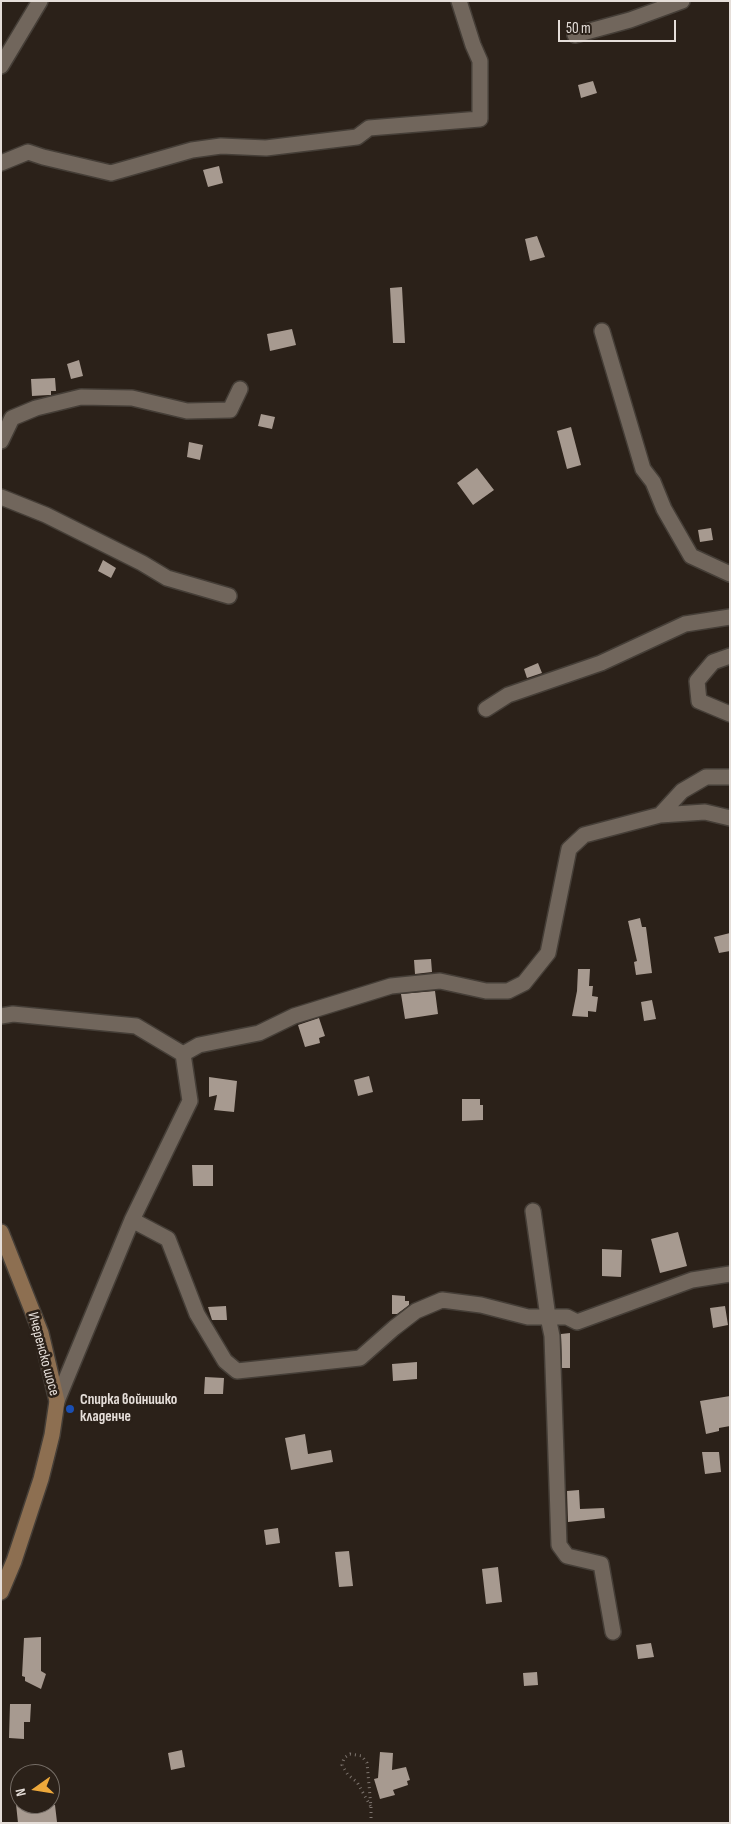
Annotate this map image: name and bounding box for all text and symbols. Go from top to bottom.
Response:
scale bar [561,10,678,42]
text: 50 m [566,19,591,38]
street label: Ичеренско шосе [23,1310,63,1398]
place label: Спирка войнишко кладенче [80,1391,177,1426]
marker: Спирка войнишко кладенче [64,1403,76,1415]
north arrow [10,1764,60,1814]
text: N [12,1787,30,1798]

